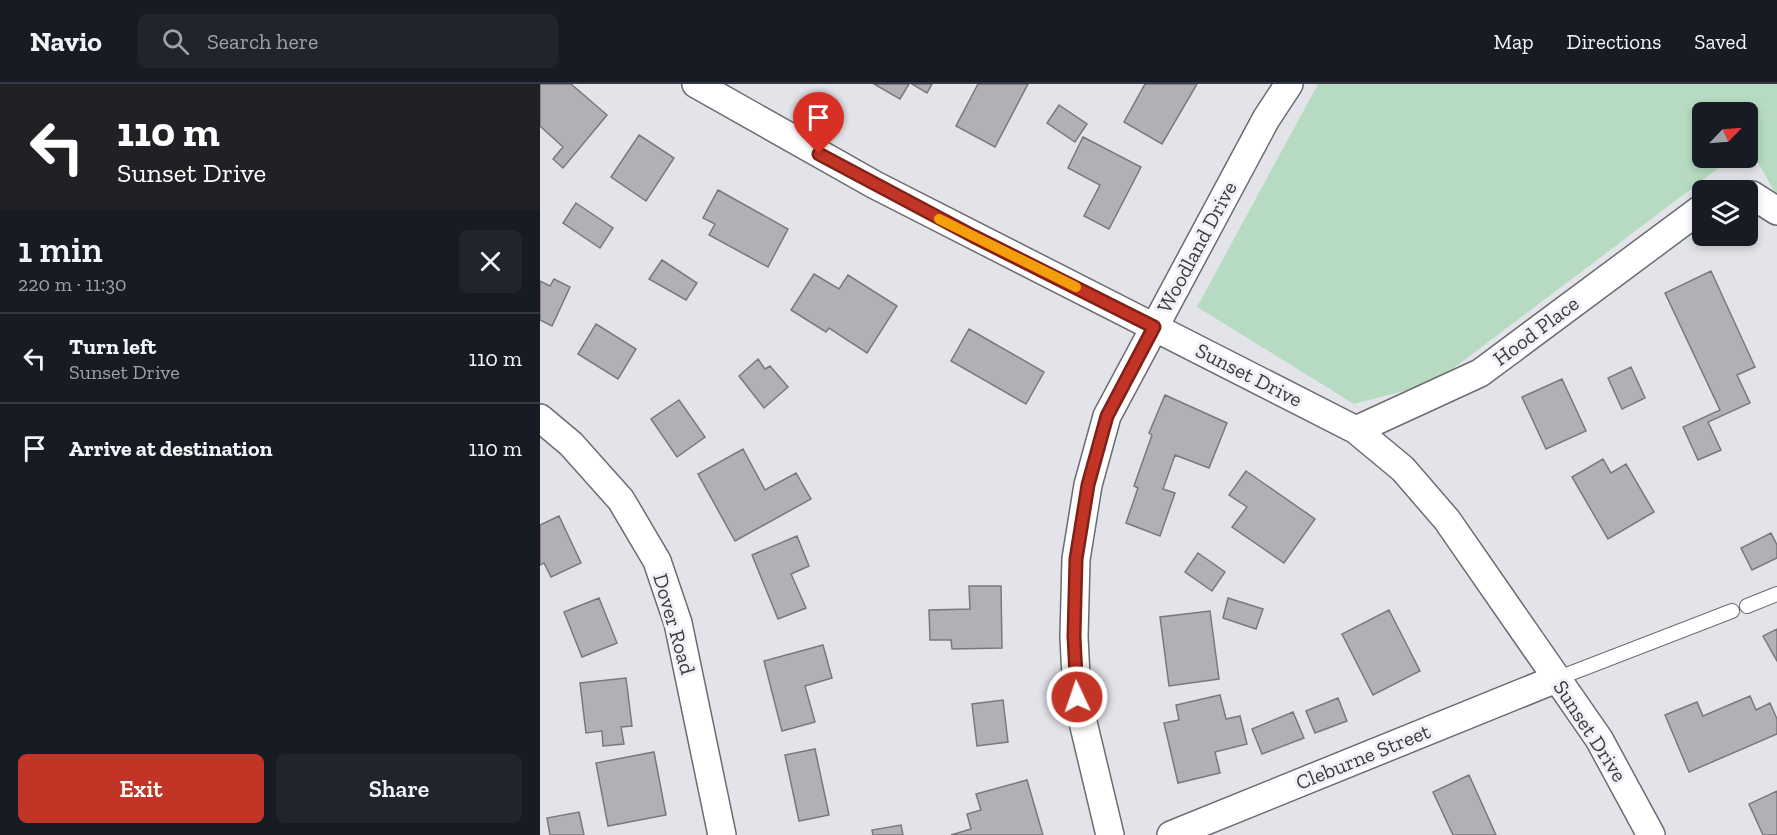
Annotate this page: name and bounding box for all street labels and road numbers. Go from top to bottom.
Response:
street label: Woodland Drive [1151,177,1242,317]
street label: Hood Place [1488,290,1583,371]
street label: Sunset Drive [1192,337,1307,412]
street label: Dover Road [648,570,701,678]
street label: Sunset Drive [1548,675,1633,786]
street label: Cleburne Street [1292,718,1434,795]

